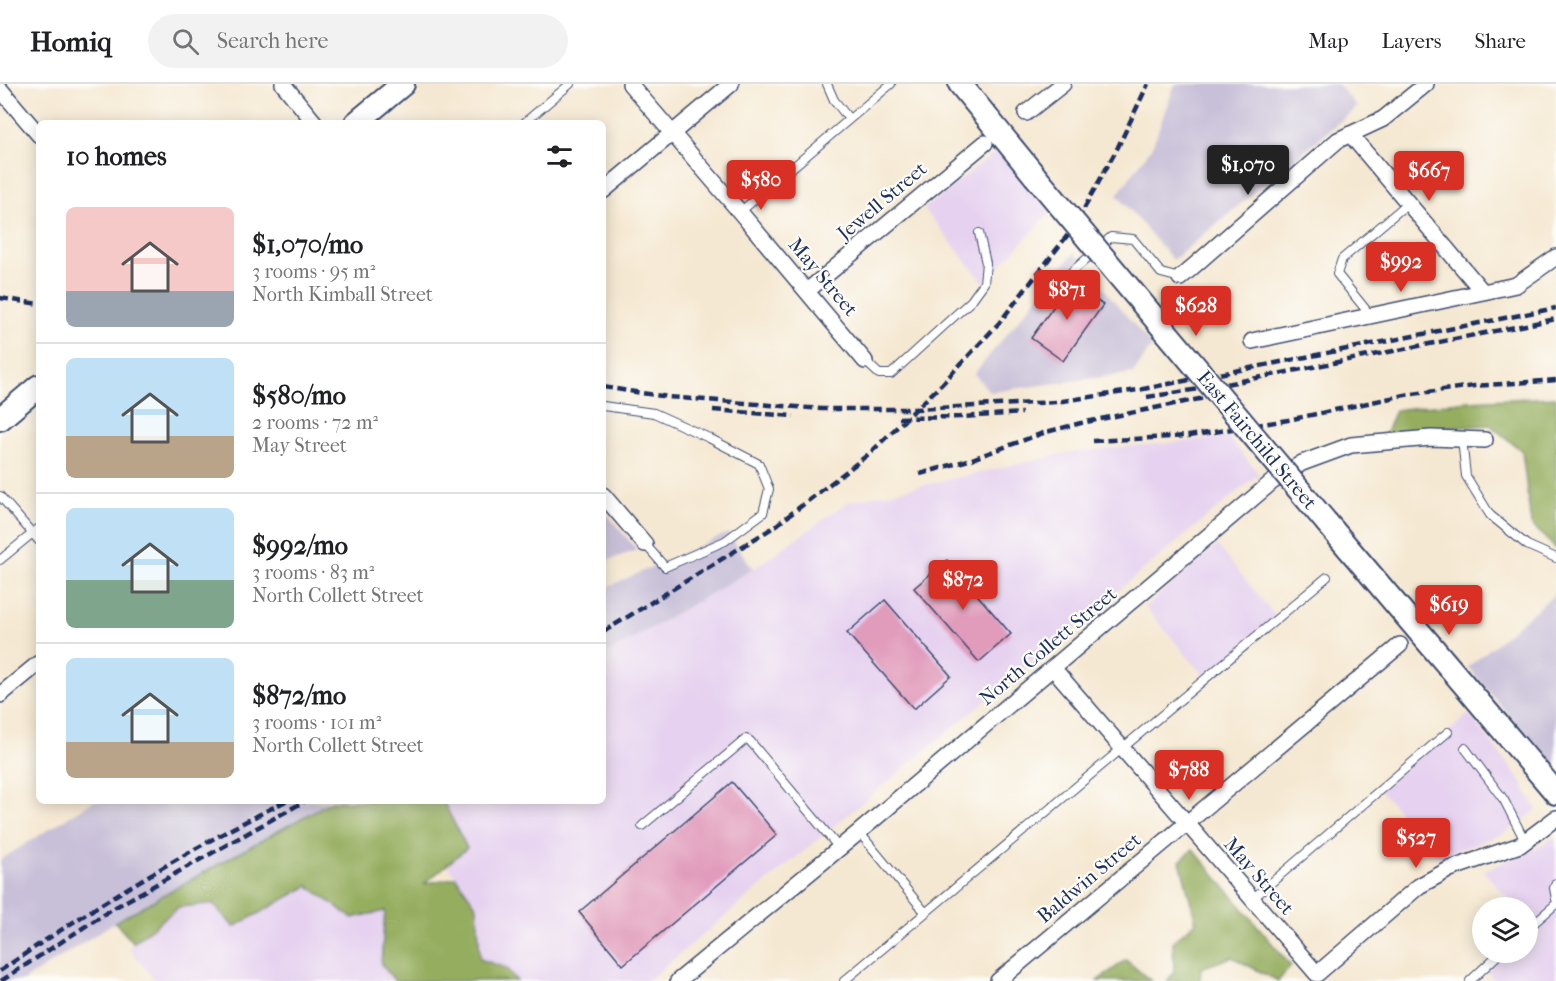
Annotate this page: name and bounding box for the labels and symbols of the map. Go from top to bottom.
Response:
pin: $1,070 [1199,145,1297,196]
pin: $667 [1393,151,1465,202]
street label: Jewell Street [831,157,931,246]
pin: $580 [725,160,797,211]
street label: May Street [784,233,862,321]
pin: $992 [1365,242,1437,293]
pin: $871 [1031,270,1103,321]
pin: $628 [1160,286,1232,337]
street label: East Fairchild Street [1192,366,1322,514]
pin: $872 [927,560,999,611]
street label: North Collett Street [975,582,1121,710]
pin: $619 [1413,585,1485,636]
pin: $788 [1153,750,1225,801]
pin: $527 [1380,818,1452,869]
street label: Baldwin Street [1033,828,1145,928]
street label: May Street [1219,833,1299,919]

